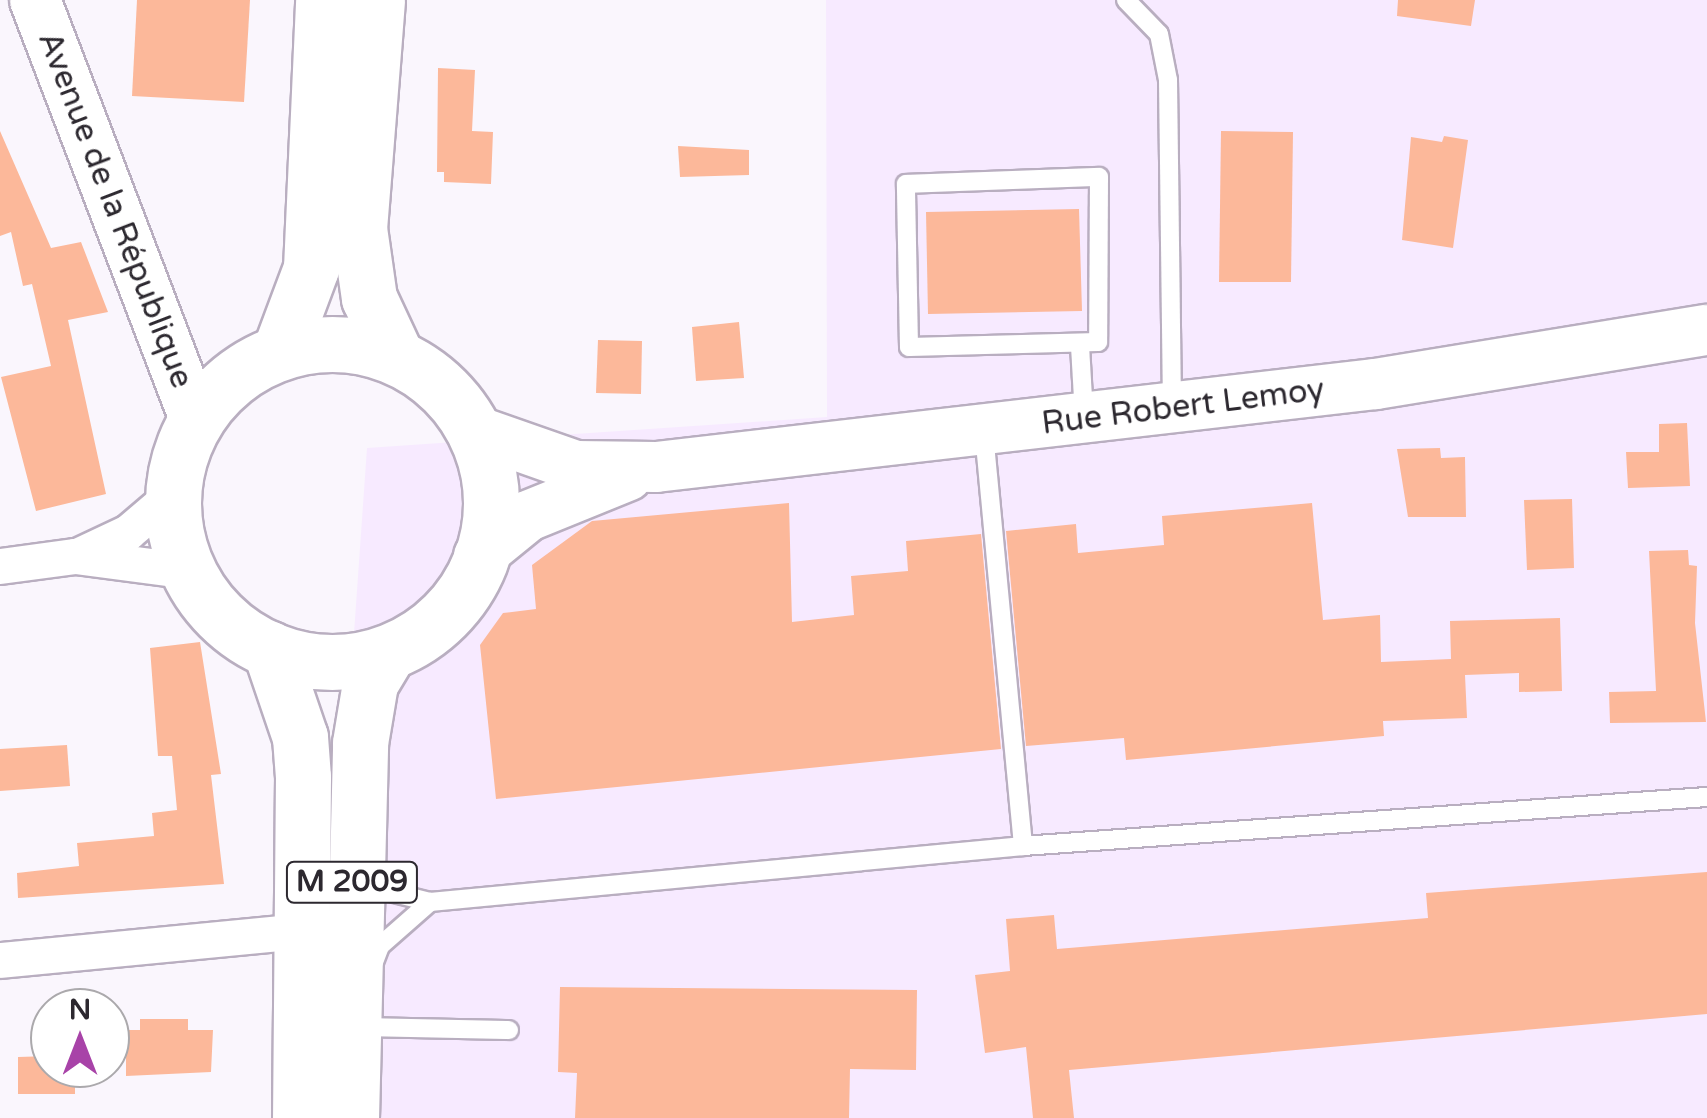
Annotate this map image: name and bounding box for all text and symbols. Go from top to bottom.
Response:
street label: Avenue de la République [29,27,201,393]
street label: Rue Robert Lemoy [1040,371,1326,443]
road number: M 2009 [284,857,420,907]
north arrow [30,988,130,1088]
text: N [69,993,91,1027]

